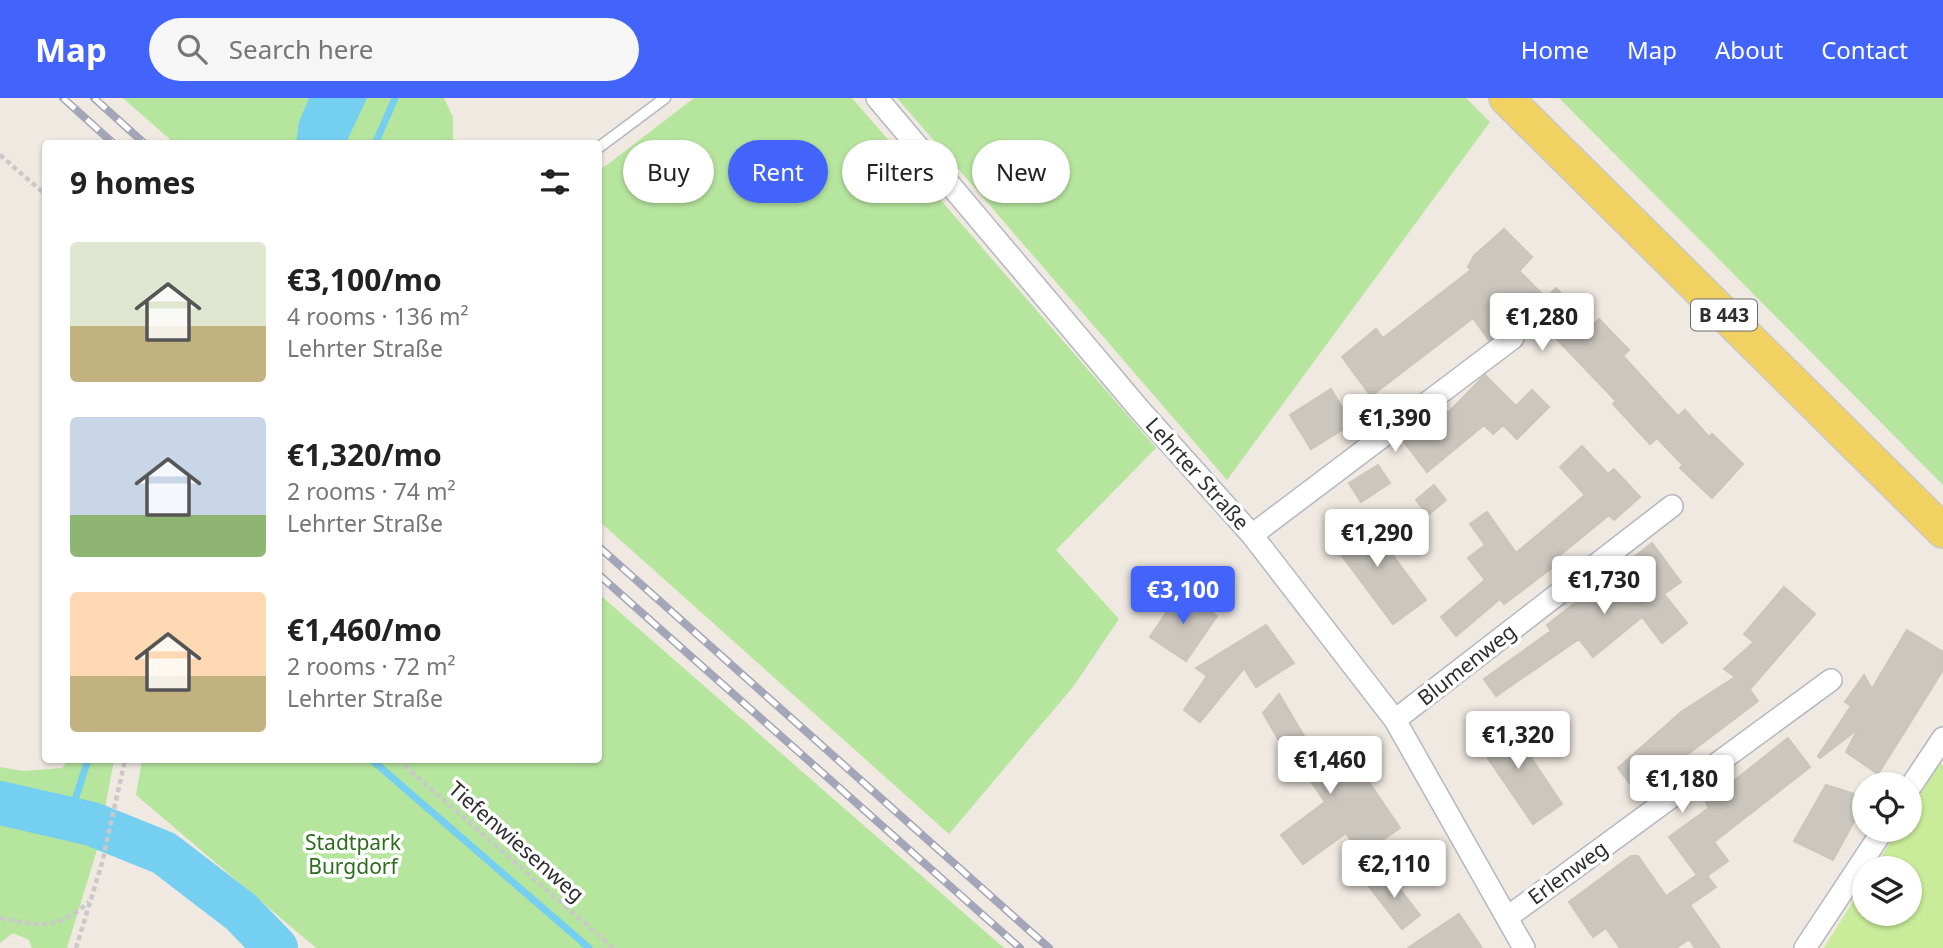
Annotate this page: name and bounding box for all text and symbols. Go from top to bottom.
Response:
search box [149,18,639,81]
text: Map [35,27,107,72]
icon: search [173,30,211,68]
text: Search here [229,31,373,67]
text: Home [1521,33,1589,66]
text: Map [1627,33,1677,66]
text: About [1715,33,1783,66]
text: Contact [1821,33,1908,66]
chip: Buy [623,140,714,203]
chip: Rent [728,140,828,203]
chip: Filters [842,140,958,203]
chip: New [972,140,1070,203]
text: 9 homes [70,162,195,203]
icon: filters [536,163,574,201]
text: €3,100/mo [287,259,442,300]
icon: home [126,270,210,354]
pin: €1,280 [1485,294,1599,353]
text: 4 rooms · 136 m² [287,300,469,332]
text: €1,280 [1506,300,1578,332]
road number: B 443 [1691,300,1757,330]
text: Lehrter Straße [287,332,443,364]
pin: €1,390 [1338,394,1452,454]
text: €1,390 [1359,401,1431,433]
street label: Lehrter Straße [1140,411,1256,536]
text: €1,320/mo [287,434,442,475]
icon: home [126,445,210,529]
text: 2 rooms · 74 m² [287,475,456,507]
text: Lehrter Straße [287,507,443,539]
pin: €1,290 [1320,510,1434,569]
text: €1,290 [1341,516,1413,548]
pin: €1,730 [1547,556,1661,616]
text: €1,730 [1568,563,1640,595]
pin: €3,100 [1126,566,1240,626]
text: €3,100 [1147,573,1219,605]
text: €1,460/mo [287,609,442,650]
street label: Blumenweg [1411,617,1521,712]
icon: home [126,620,210,704]
text: 2 rooms · 72 m² [287,650,456,682]
text: Lehrter Straße [287,682,443,714]
pin: €1,320 [1461,712,1575,771]
text: €1,320 [1482,718,1554,750]
pin: €1,460 [1273,736,1387,796]
text: €1,460 [1294,743,1366,775]
pin: €1,180 [1625,756,1739,815]
text: €1,180 [1646,762,1718,794]
map controls [1852,772,1922,926]
button: locate [1852,772,1922,842]
street label: Tiefenwiesenweg [443,775,590,908]
park label: Stadtpark Burgdorf [305,828,402,880]
street label: Erlenweg [1522,834,1613,911]
pin: €2,110 [1337,840,1451,900]
text: €2,110 [1358,847,1430,879]
button: layers [1852,856,1922,926]

